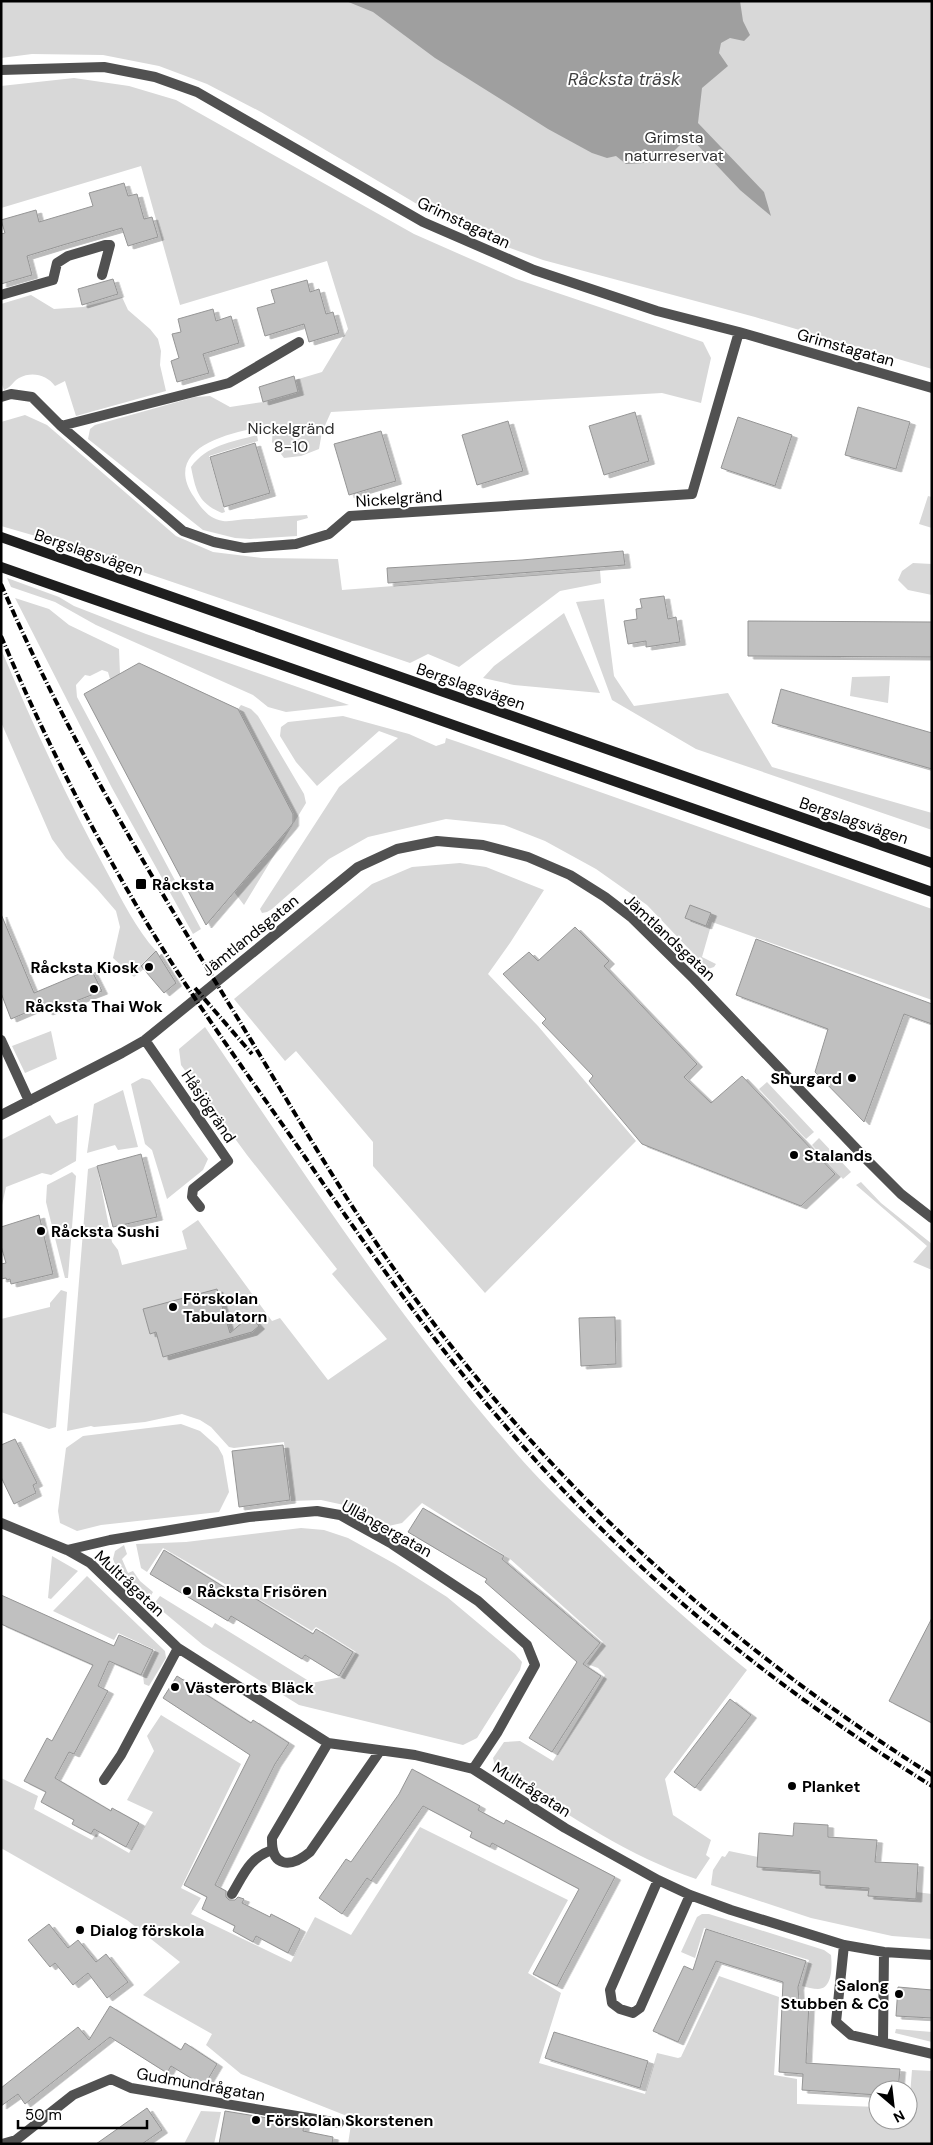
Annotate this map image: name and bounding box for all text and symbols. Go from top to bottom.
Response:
water label: Råcksta träsk [568,67,681,91]
park label: Grimsta naturreservat [624,127,724,166]
street label: Grimstagatan [414,192,514,253]
street label: Grimstagatan [795,324,897,371]
park label: Nickelgränd 8-10 [248,418,334,457]
street label: Nickelgränd [355,485,443,512]
street label: Bergslagsvägen [32,524,146,581]
street label: Bergslagsvägen [414,658,528,715]
street label: Bergslagsvägen [797,792,911,849]
place label: Råcksta [152,874,214,895]
marker: Råcksta [134,877,148,891]
street label: Jämtlandsgatan [619,889,720,985]
street label: Jämtlandsgatan [198,890,303,981]
place label: Råcksta Kiosk [31,957,140,978]
marker: Råcksta Kiosk [143,961,155,973]
marker: Råcksta Thai Wok [88,983,100,995]
place label: Råcksta Thai Wok [25,996,163,1017]
street label: Håsjögränd [177,1066,241,1147]
place label: Shurgard [770,1068,842,1089]
marker: Shurgard [846,1072,858,1084]
place label: Stalands [804,1145,872,1166]
marker: Stalands [788,1149,800,1161]
place label: Råcksta Sushi [51,1221,159,1242]
marker: Råcksta Sushi [35,1225,47,1237]
place label: Förskolan Tabulatorn [183,1288,267,1327]
marker: Förskolan Tabulatorn [167,1301,179,1313]
street label: Ullångergatan [338,1495,436,1562]
street label: Multrågatan [90,1545,169,1621]
place label: Råcksta Frisören [197,1581,327,1602]
marker: Råcksta Frisören [181,1585,193,1597]
place label: Västerorts Bläck [185,1677,315,1698]
marker: Västerorts Bläck [169,1681,181,1693]
street label: Multrågatan [489,1757,575,1822]
place label: Planket [802,1776,860,1797]
marker: Planket [786,1780,798,1792]
place label: Dialog förskola [90,1920,204,1941]
marker: Dialog förskola [74,1924,86,1936]
place label: Salong Stubben & Co [781,1975,889,2014]
marker: Salong Stubben & Co [893,1988,905,2000]
street label: Gudmundrågatan [135,2063,267,2106]
north arrow [868,2080,918,2130]
scale bar [18,2098,146,2130]
text: 50 m [25,2105,62,2125]
text: N [890,2106,908,2127]
place label: Förskolan Skorstenen [266,2110,433,2131]
marker: Förskolan Skorstenen [250,2114,262,2126]

